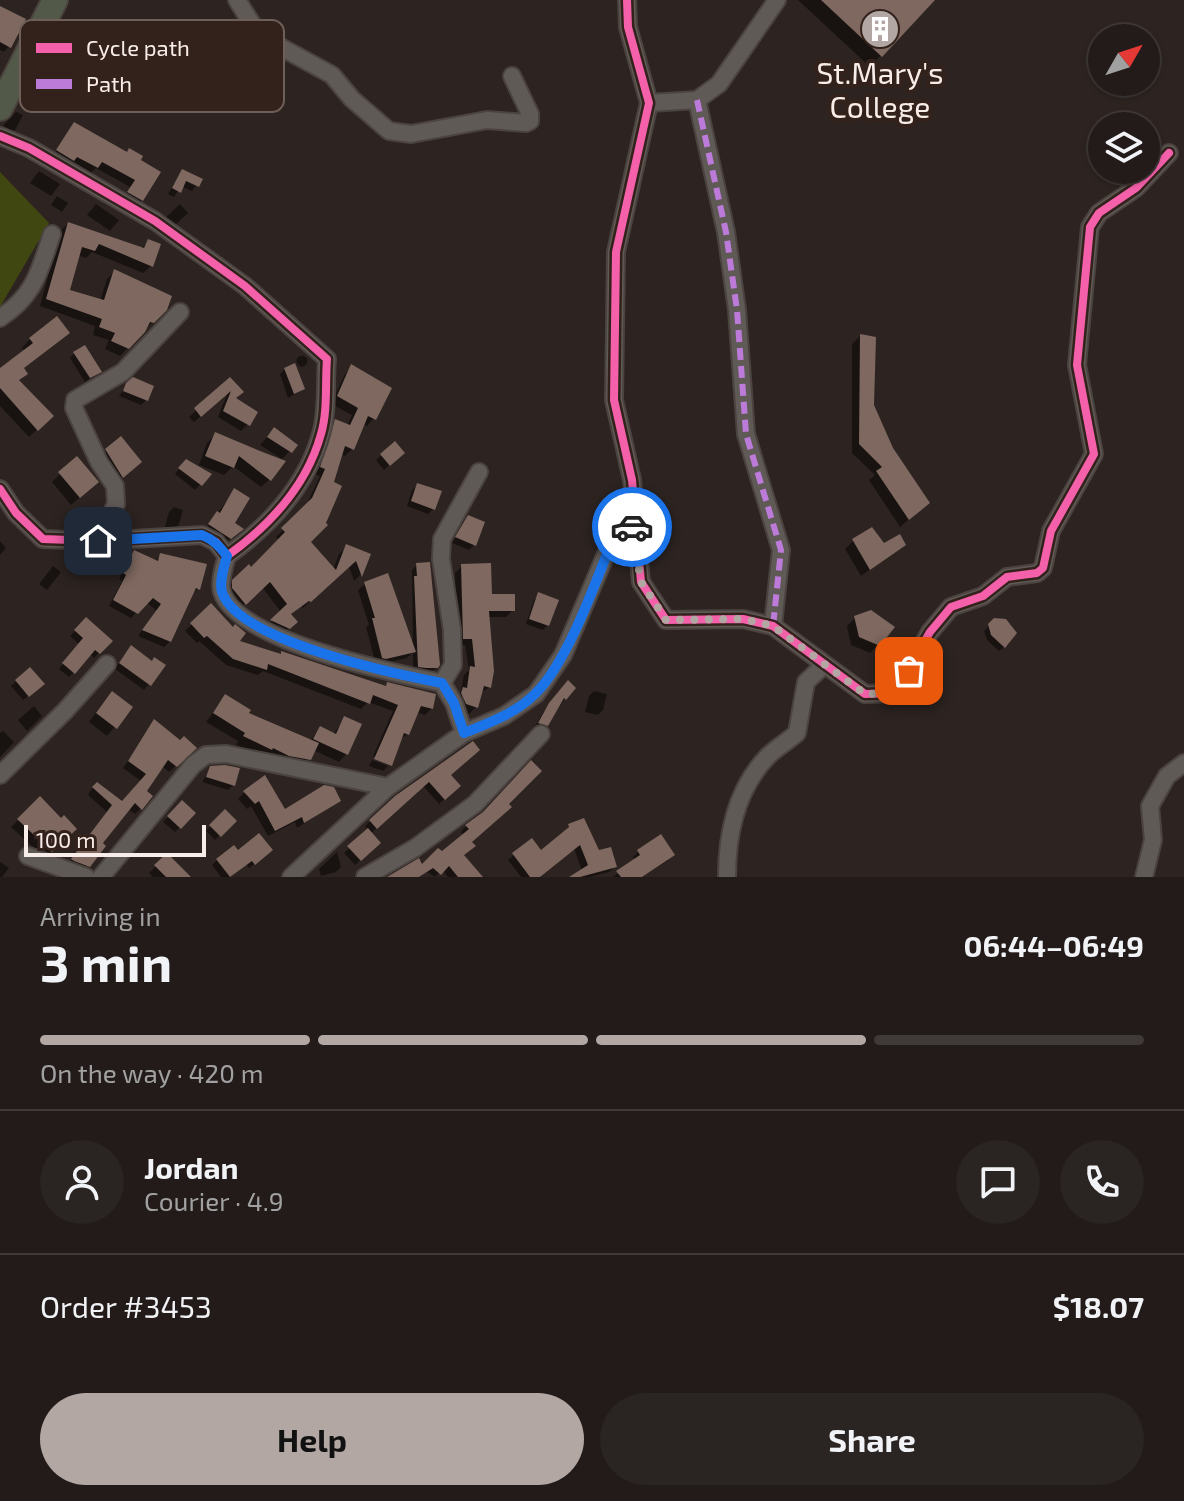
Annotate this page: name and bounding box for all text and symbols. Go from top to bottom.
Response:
building icon: St.Mary's College [859,8,901,50]
legend [20,20,284,112]
north arrow [1088,24,1160,96]
map controls [1088,24,1160,184]
text: Cycle path [86,34,190,60]
place label: St.Mary's College [816,54,944,124]
text: Path [86,70,132,96]
button: layers [1088,112,1160,184]
courier [592,487,672,567]
icon: car [610,505,654,549]
pin [64,507,132,575]
icon: home [76,519,120,563]
pin [875,637,943,705]
icon: bag [887,649,931,693]
scale bar [24,821,206,857]
text: 100 m [36,826,95,852]
text: Arriving in [40,900,161,931]
text: 06:44–06:49 [963,927,1144,963]
text: 3 min [40,930,172,992]
text: On the way · 420 m [40,1057,263,1088]
button: person [40,1140,124,1224]
button: chat [956,1140,1040,1224]
button: phone [1060,1140,1144,1224]
text: Jordan [144,1149,239,1185]
text: Courier · 4.9 [144,1185,284,1216]
text: Order #3453 [40,1288,212,1324]
text: $18.07 [1053,1288,1144,1324]
button: Help [40,1393,584,1485]
button: Share [600,1393,1144,1485]

